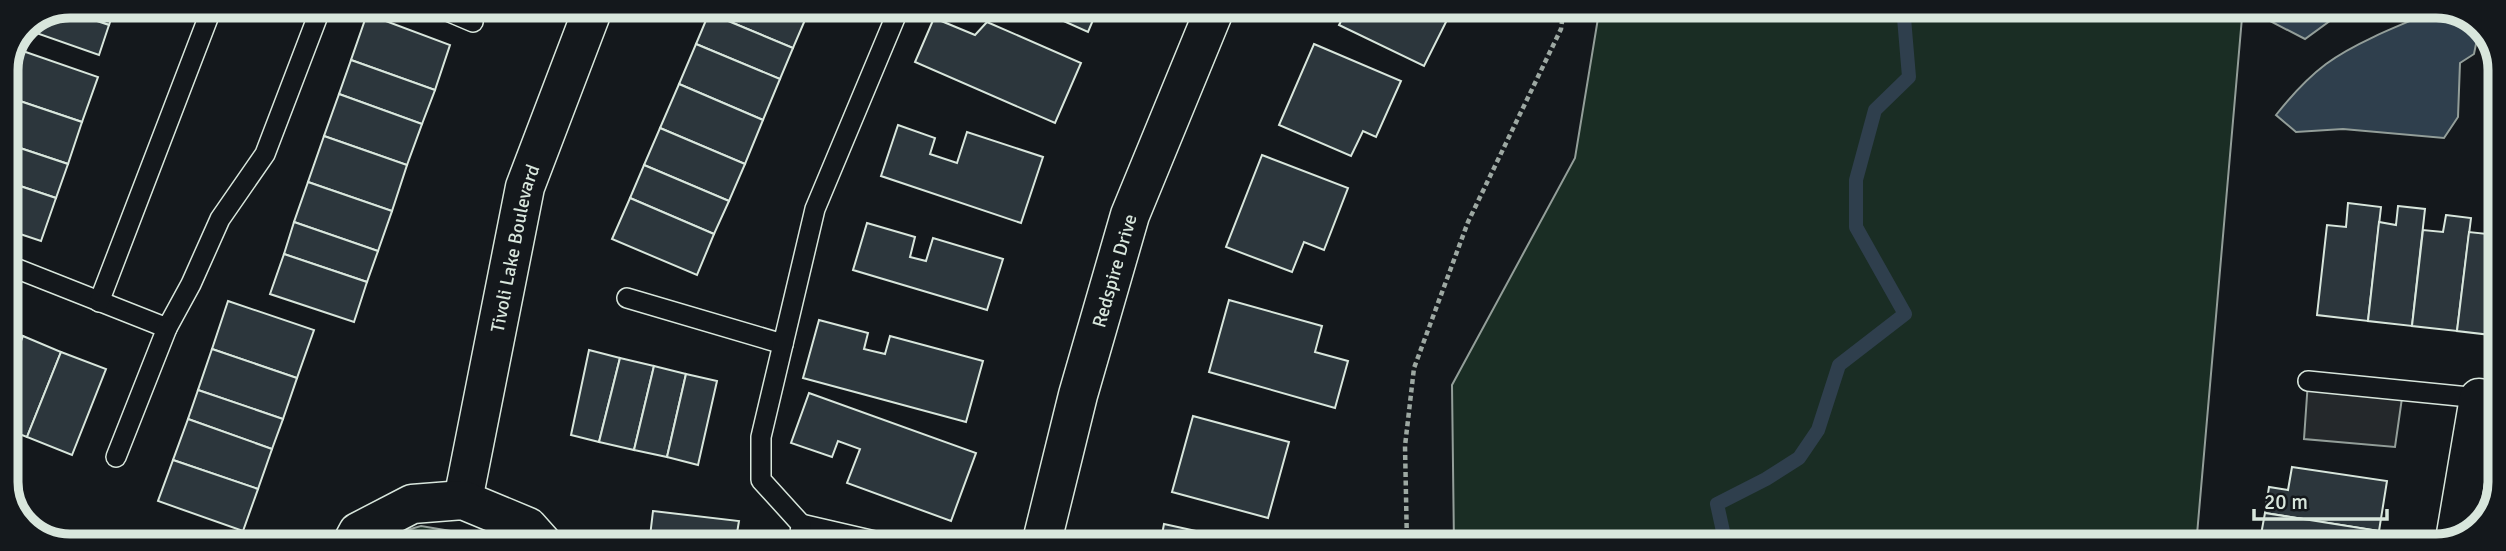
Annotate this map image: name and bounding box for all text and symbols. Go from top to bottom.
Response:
street label: Tivoli Lake Boulevard [486,161,546,334]
street label: Redspire Drive [1087,211,1143,330]
scale bar [2254,477,2387,522]
text: 20 m [2264,489,2308,515]

